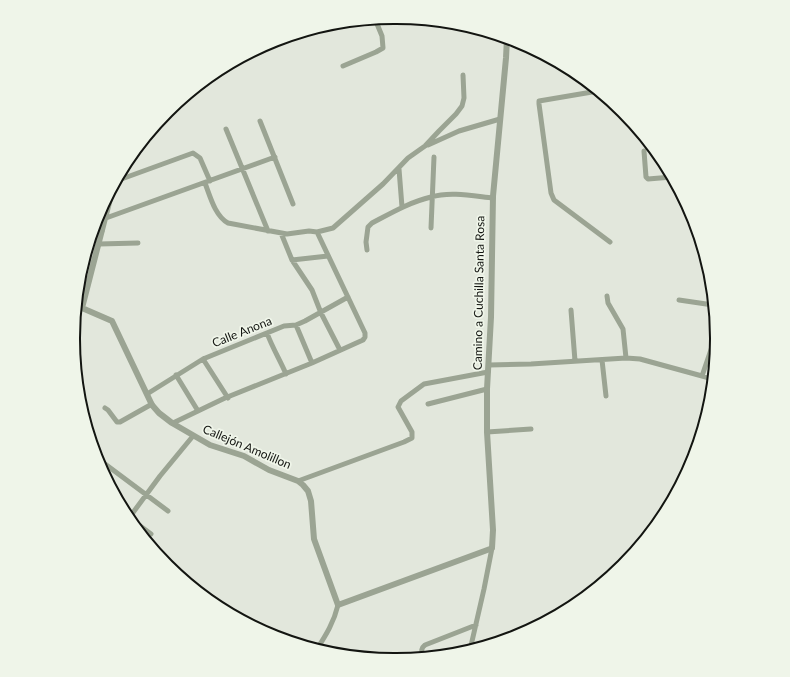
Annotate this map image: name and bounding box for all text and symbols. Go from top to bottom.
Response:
street label: Camino a Cuchilla Santa Rosa [470,216,487,370]
street label: Calle Anona [210,313,274,350]
street label: Callejón Amolillon [201,421,294,472]

